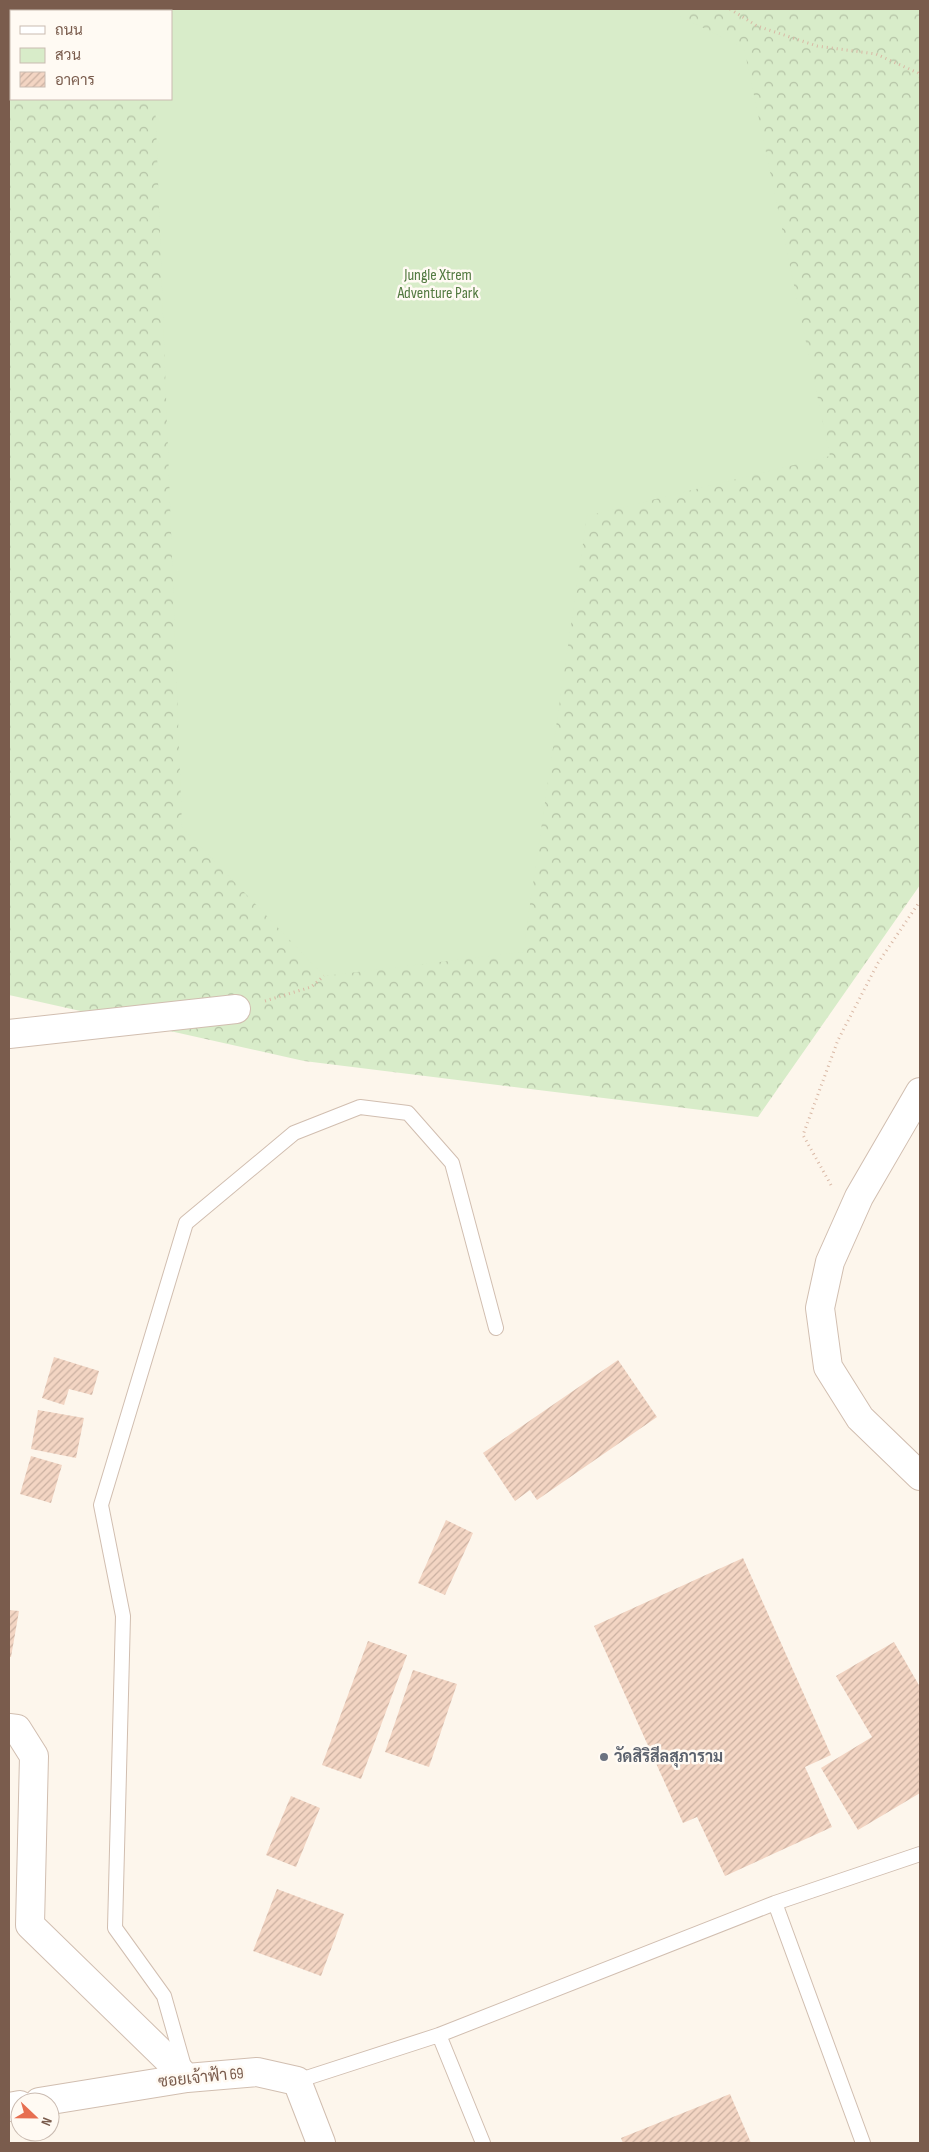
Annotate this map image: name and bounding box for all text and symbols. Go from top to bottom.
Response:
legend [10,10,172,100]
text: ถนน [55,21,83,40]
text: สวน [55,46,81,65]
text: อาคาร [55,71,95,90]
park label: Jungle Xtrem Adventure Park [396,266,479,303]
place label: วัดสิริสีลสุภาราม [614,1746,723,1768]
marker: วัดสิริสีลสุภาราม [598,1751,610,1763]
street label: ซอยเจ้าฟ้า 69 [157,2062,245,2092]
north arrow [10,2092,60,2142]
text: N [37,2115,56,2128]

